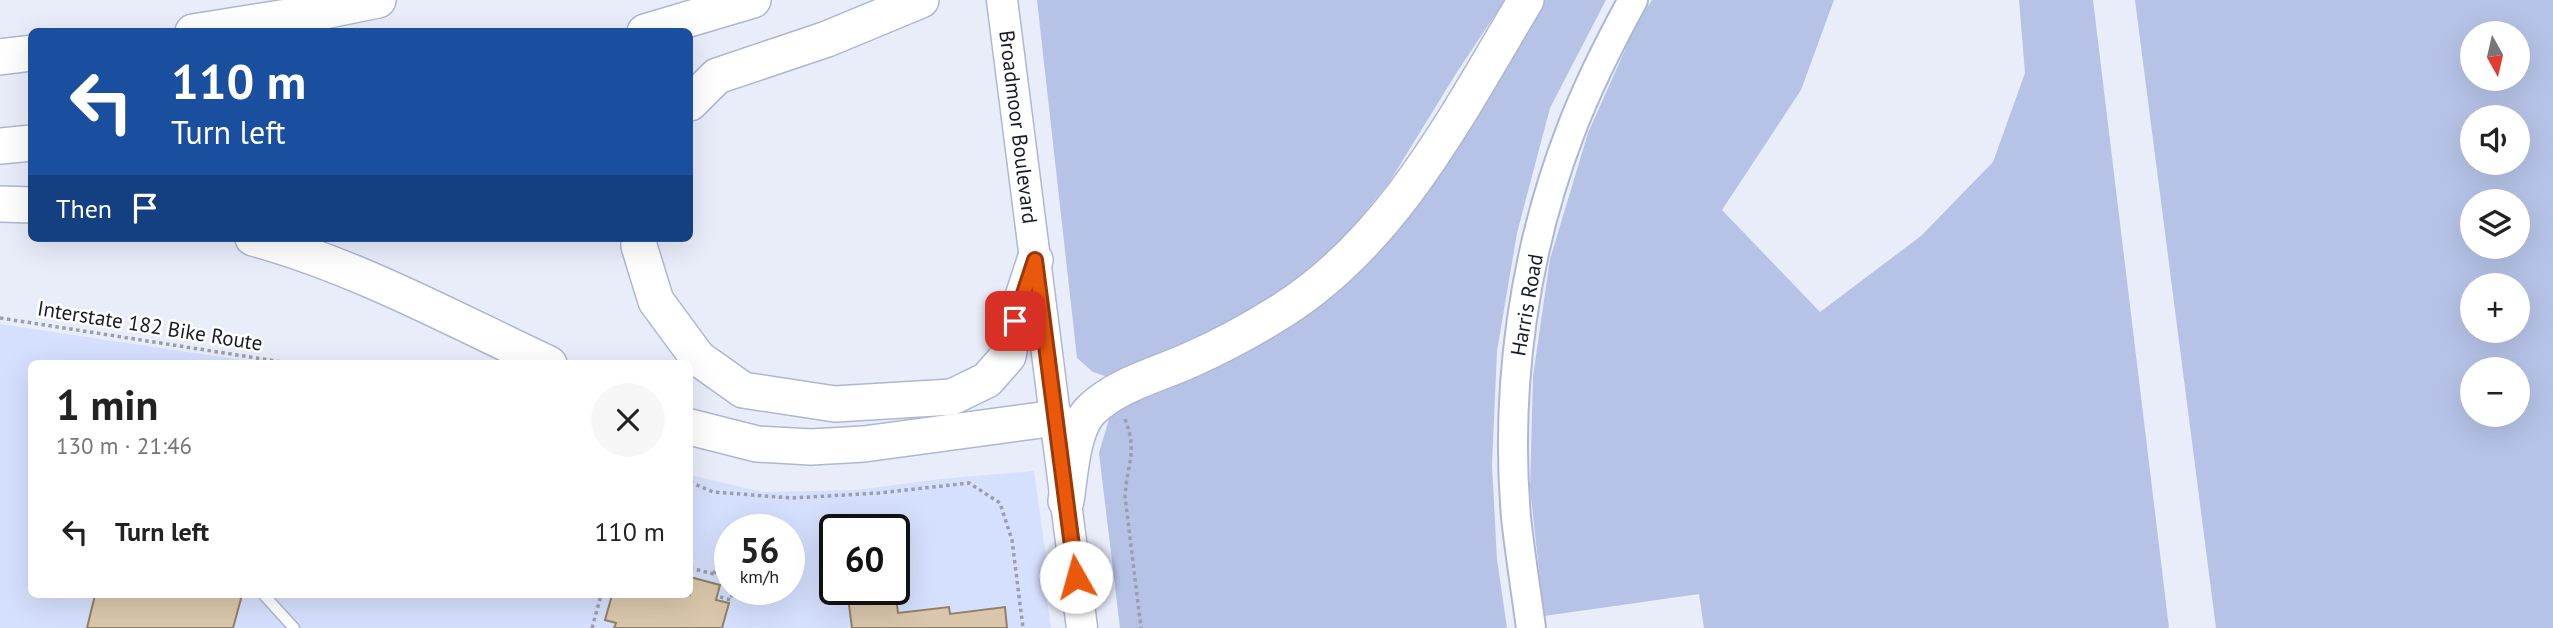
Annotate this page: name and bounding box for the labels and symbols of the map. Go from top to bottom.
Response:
north arrow [2460,21,2530,91]
street label: Broadmoor Boulevard [993,29,1044,225]
street label: Harris Road [1504,252,1549,358]
pin [985,291,1045,351]
street label: Interstate 182 Bike Route [36,294,264,357]
speed limit sign: 60 [819,514,910,605]
position arrow [1039,540,1113,614]

